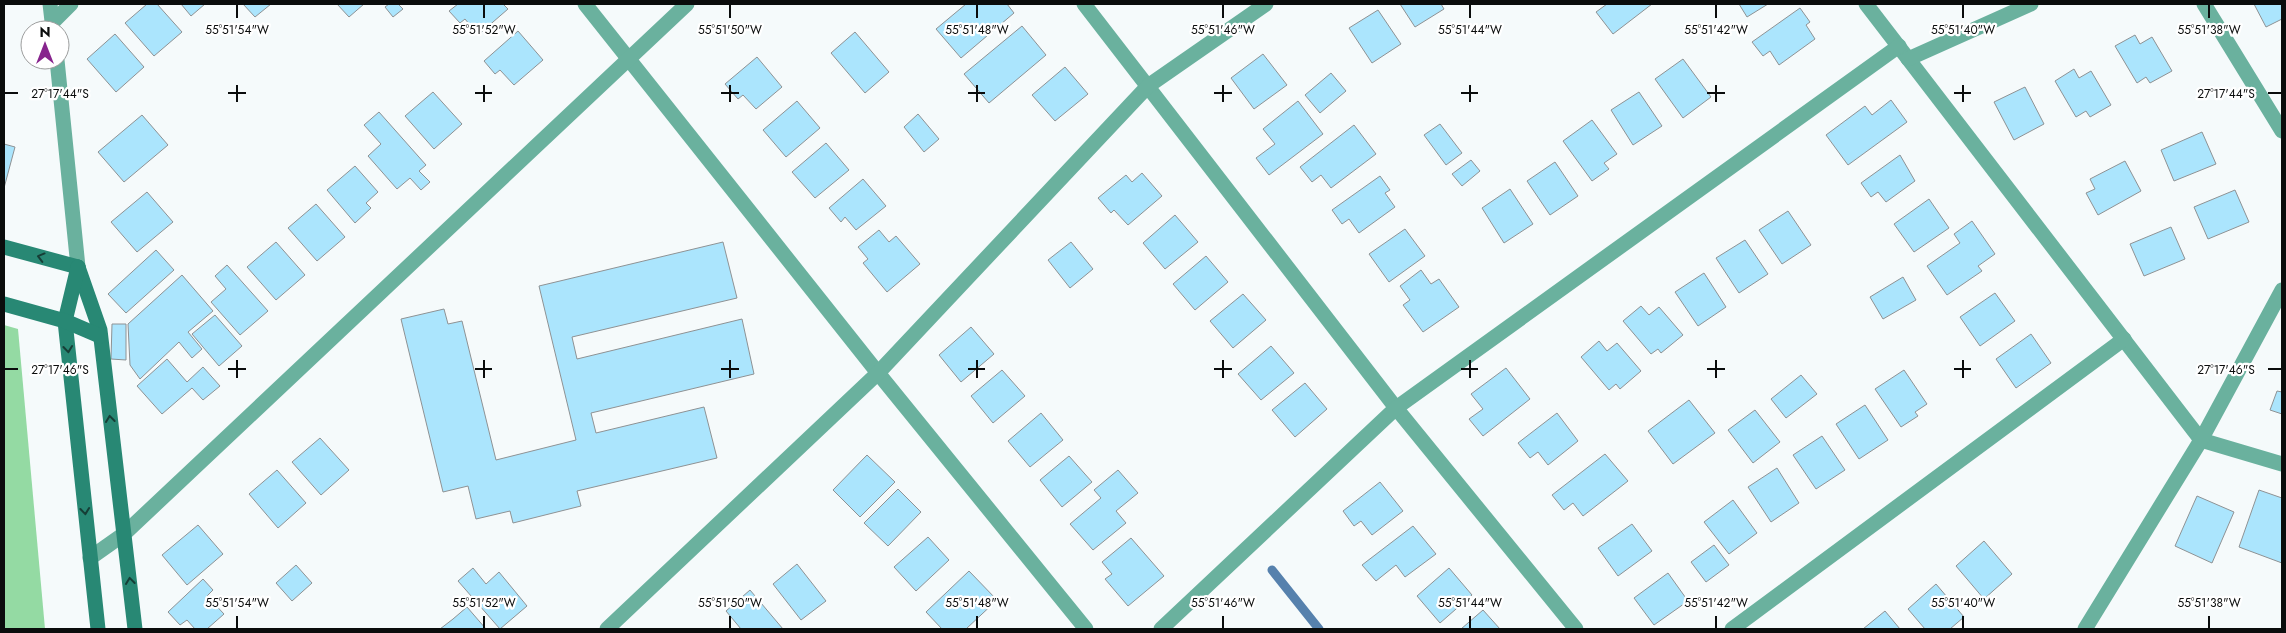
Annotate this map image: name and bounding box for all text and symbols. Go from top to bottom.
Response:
north arrow [20,20,70,70]
text: 55°51'54"W [205,21,269,39]
text: 55°51'52"W [452,21,516,39]
text: 55°51'50"W [698,21,762,39]
text: 55°51'48"W [945,21,1009,39]
text: 55°51'46"W [1191,21,1255,39]
text: 55°51'44"W [1438,21,1502,39]
text: 55°51'42"W [1684,21,1748,39]
text: 55°51'40"W [1931,21,1995,39]
text: 55°51'38"W [2177,21,2241,39]
text: N [39,22,51,42]
text: 27°17'44"S [31,85,89,103]
text: 27°17'44"S [2197,85,2255,103]
one-way arrow [37,252,45,263]
one-way arrow [62,345,73,353]
text: 27°17'46"S [31,361,89,379]
text: 27°17'46"S [2197,361,2255,379]
one-way arrow [105,415,116,423]
one-way arrow [79,507,90,515]
one-way arrow [125,577,136,585]
text: 55°51'54"W [205,594,269,612]
text: 55°51'52"W [452,594,516,612]
text: 55°51'50"W [698,594,762,612]
text: 55°51'48"W [945,594,1009,612]
text: 55°51'46"W [1191,594,1255,612]
text: 55°51'44"W [1438,594,1502,612]
text: 55°51'42"W [1684,594,1748,612]
text: 55°51'40"W [1931,594,1995,612]
text: 55°51'38"W [2177,594,2241,612]

